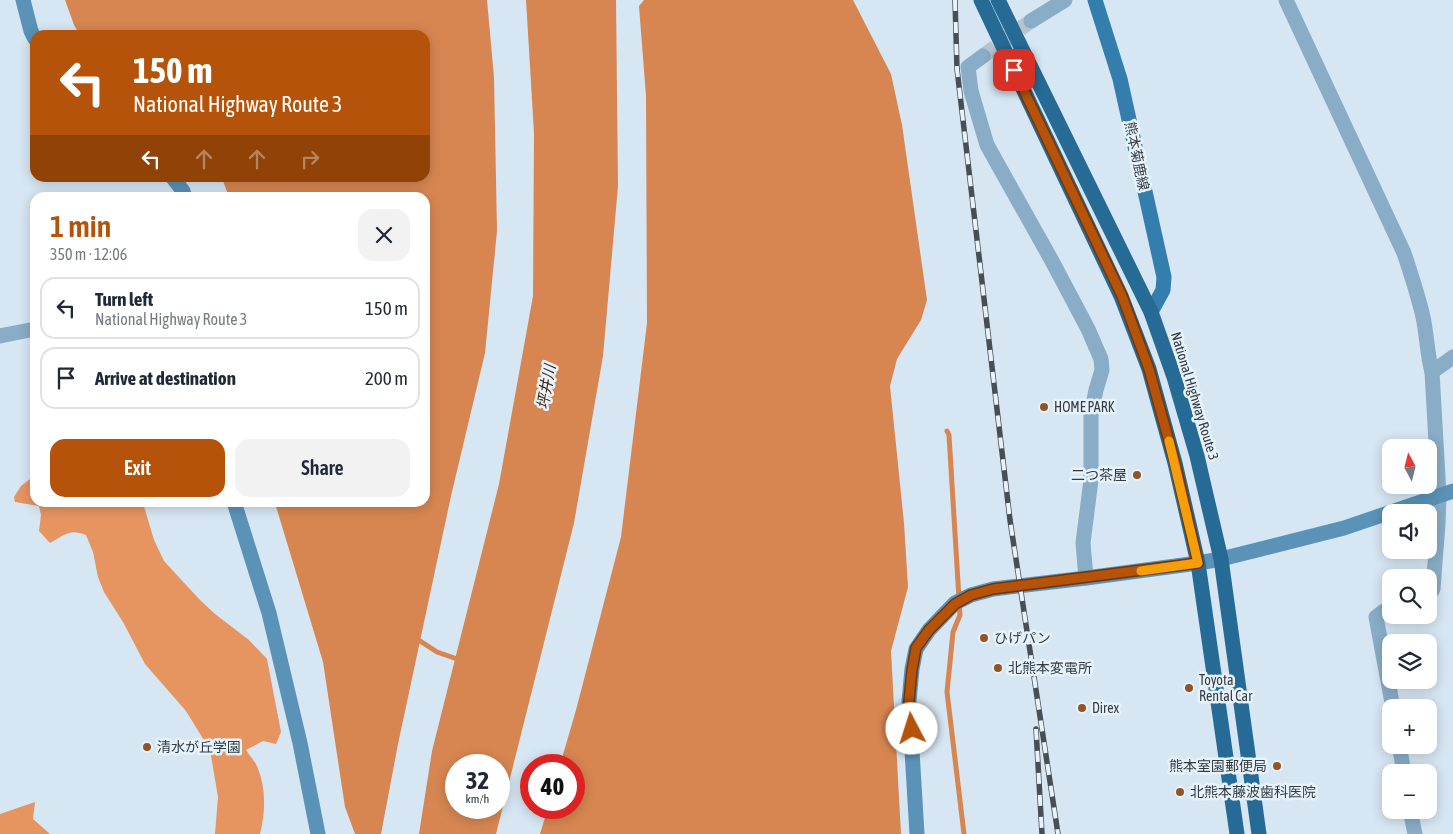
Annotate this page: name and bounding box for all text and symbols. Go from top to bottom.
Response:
pin [993,49,1035,91]
icon: left [50,50,115,115]
text: 150 m [133,50,212,90]
icon: arrive [1000,56,1028,84]
text: National Highway Route 3 [133,91,342,117]
street label: 熊本菊鹿線 [1122,120,1152,192]
icon: left [137,145,165,173]
icon: ahead [190,145,218,173]
icon: ahead [243,145,271,173]
icon: right [296,145,324,173]
text: 1 min [50,209,111,243]
button: close [358,209,410,261]
text: 350 m · 12:06 [50,245,127,263]
text: Turn left [95,288,153,310]
icon: left [52,294,80,322]
text: 150 m [365,297,408,319]
text: National Highway Route 3 [95,310,247,328]
street label: National Highway Route 3 [1168,330,1222,462]
water label: 坪井川 [534,361,559,411]
icon: arrive [52,364,80,392]
text: Arrive at destination [95,367,236,389]
text: 200 m [365,367,408,389]
place label: HOME PARK [1054,399,1115,415]
marker: HOME PARK [1038,401,1050,413]
button: Exit [50,439,225,497]
button: Share [235,439,410,497]
north arrow [1382,439,1438,494]
map controls [1382,439,1437,819]
place label: 二つ茶屋 [1071,467,1127,483]
marker: 二つ茶屋 [1131,469,1143,481]
button: sound [1382,504,1437,559]
button: search [1382,569,1437,624]
place label: ひげパン [994,630,1051,646]
marker: ひげパン [978,632,990,644]
button: layers [1382,634,1437,689]
place label: 北熊本変電所 [1008,660,1092,676]
marker: 北熊本変電所 [992,662,1004,674]
place label: Toyota Rental Car [1199,672,1253,704]
marker: Toyota Rental Car [1183,682,1195,694]
button: + [1382,699,1437,754]
place label: Direx [1092,700,1119,716]
position arrow [885,702,937,754]
marker: Direx [1076,702,1088,714]
place label: 清水が丘学園 [157,739,241,755]
marker: 清水が丘学園 [141,741,153,753]
speed limit sign: 40 [520,754,585,819]
place label: 熊本室園郵便局 [1169,758,1267,774]
marker: 熊本室園郵便局 [1271,760,1283,772]
button: − [1382,764,1437,819]
text: 32 [466,766,489,794]
place label: 北熊本藤波歯科医院 [1190,784,1316,800]
marker: 北熊本藤波歯科医院 [1174,786,1186,798]
text: km/h [466,792,489,806]

